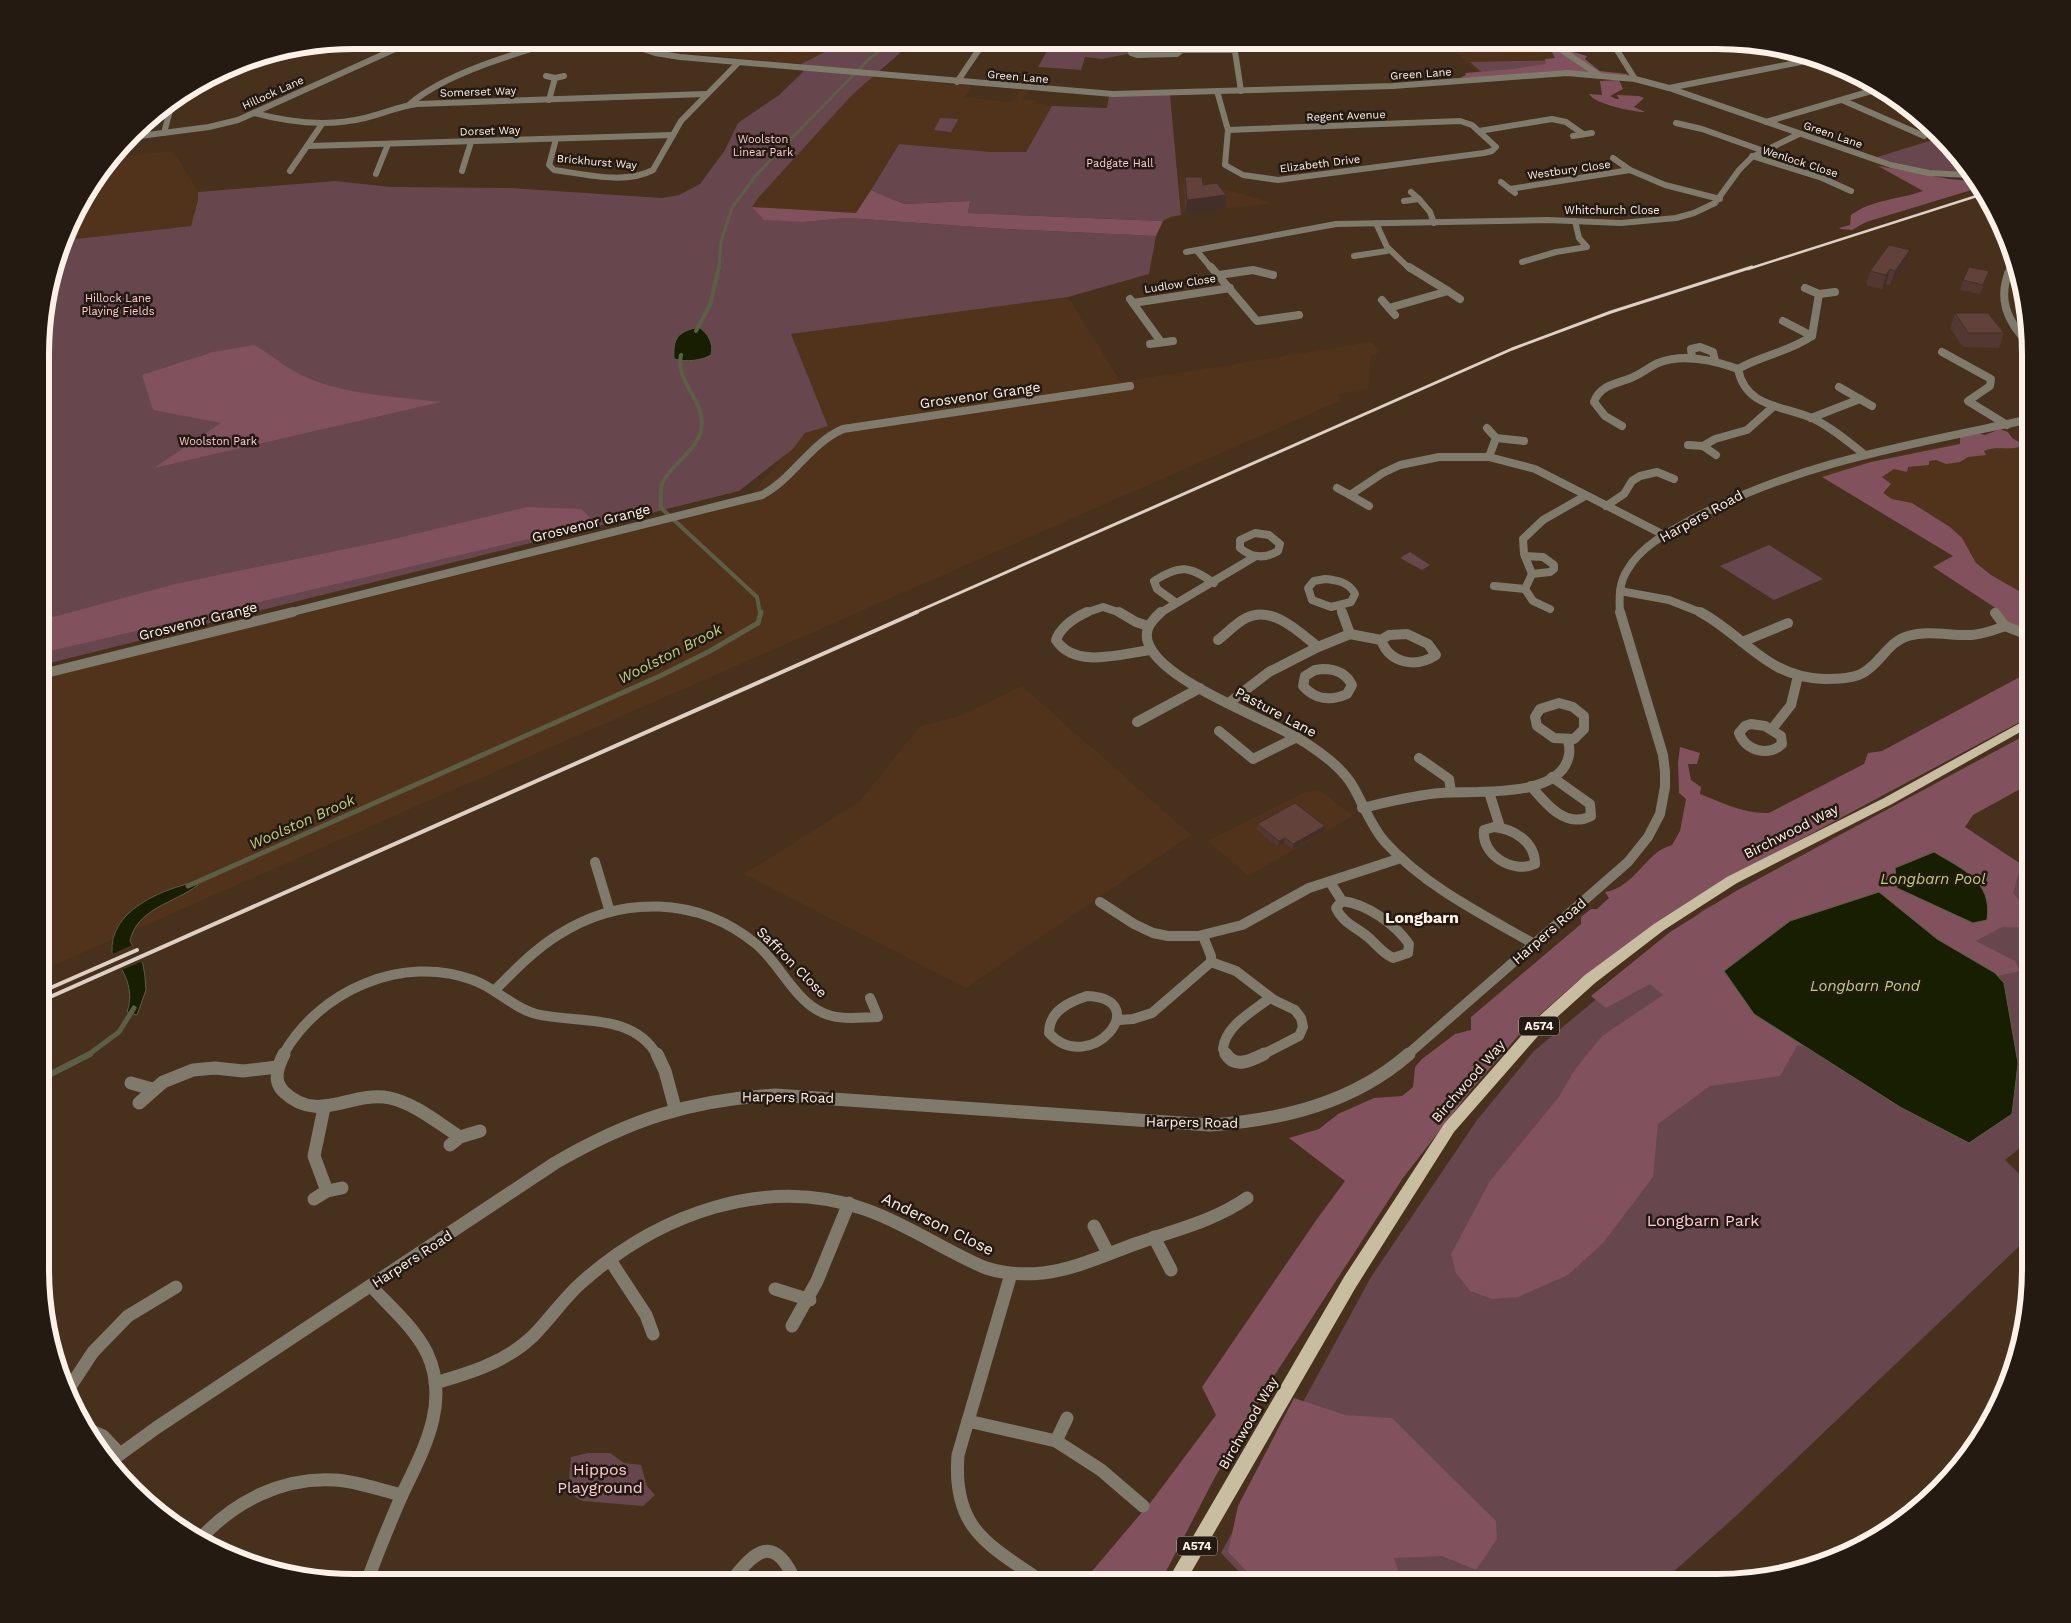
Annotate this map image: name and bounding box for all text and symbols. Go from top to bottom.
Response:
street label: Green Lane [1390,65,1452,83]
street label: Green Lane [987,68,1049,86]
street label: Hillock Lane [240,74,306,112]
street label: Somerset Way [440,84,517,100]
street label: Regent Avenue [1306,108,1386,124]
street label: Green Lane [1802,119,1864,151]
street label: Dorset Way [460,123,521,139]
park label: Woolston Linear Park [733,133,793,159]
street label: Wenlock Close [1760,144,1840,180]
street label: Brickhurst Way [556,152,638,172]
street label: Elizabeth Drive [1279,153,1361,175]
park label: Padgate Hall [1086,157,1154,170]
street label: Westbury Close [1527,158,1611,182]
street label: Whitchurch Close [1564,204,1660,217]
street label: Ludlow Close [1143,272,1217,296]
park label: Hillock Lane Playing Fields [81,292,155,318]
street label: Grosvenor Grange [919,379,1041,411]
park label: Woolston Park [179,435,257,448]
street label: Harpers Road [1657,487,1745,545]
street label: Grosvenor Grange [530,501,652,545]
street label: Grosvenor Grange [137,599,259,643]
water label: Woolston Brook [615,620,726,688]
street label: Pasture Lane [1233,684,1319,740]
water label: Woolston Brook [246,790,358,853]
street label: Birchwood Way [1741,800,1842,862]
water label: Longbarn Pool [1880,870,1986,888]
street label: Harpers Road [1509,895,1589,967]
district label: Longbarn [1385,908,1459,927]
street label: Saffron Close [754,924,830,1000]
water label: Longbarn Pond [1810,977,1921,995]
road number: A574 [1519,1016,1559,1036]
street label: Birchwood Way [1428,1036,1509,1125]
street label: Harpers Road [742,1088,834,1106]
street label: Harpers Road [1146,1113,1238,1131]
street label: Anderson Close [879,1189,997,1259]
park label: Longbarn Park [1647,1211,1759,1230]
street label: Harpers Road [369,1227,455,1291]
street label: Birchwood Way [1215,1373,1281,1472]
park label: Hippos Playground [557,1460,643,1497]
road number: A574 [1177,1536,1217,1555]

